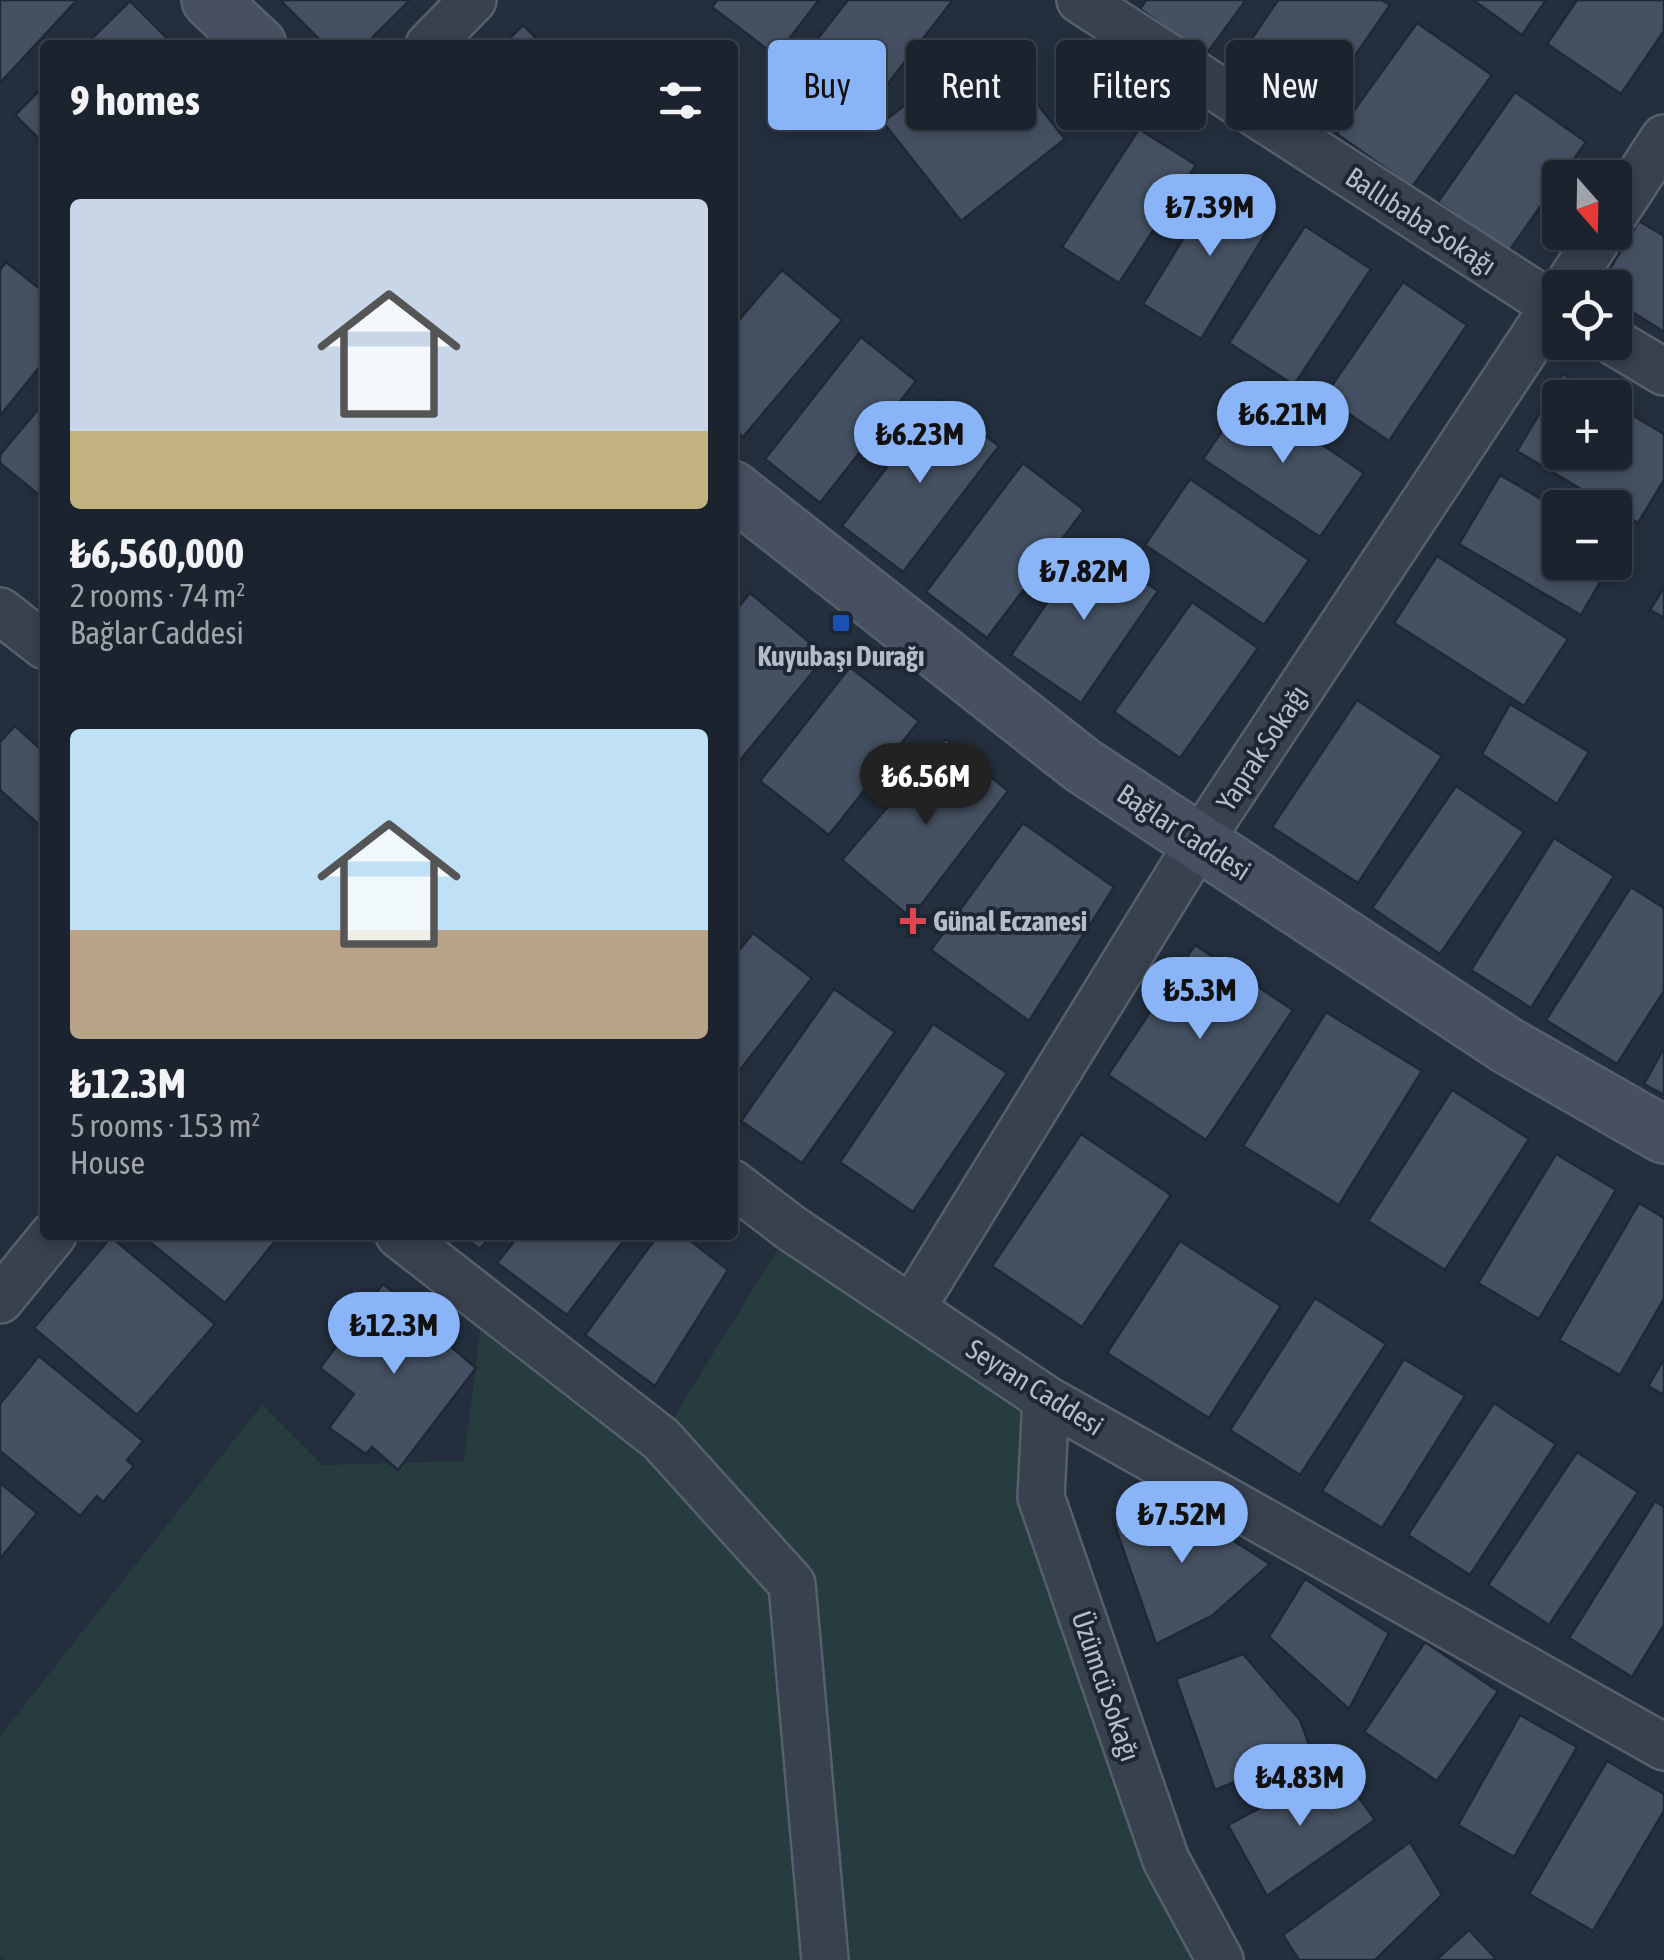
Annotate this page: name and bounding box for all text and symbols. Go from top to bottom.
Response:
chip: Buy [768,40,886,130]
chip: Rent [906,40,1036,130]
chip: Filters [1056,40,1206,130]
chip: New [1226,40,1353,130]
icon: filters [653,73,708,128]
text: 9 homes [70,76,200,124]
north arrow [1542,160,1632,250]
map controls [1542,160,1632,580]
street label: Ballıbaba Sokağı [1340,161,1502,281]
pin: ₺7.39M [1129,174,1291,259]
text: ₺7.39M [1166,188,1254,225]
icon: home [299,264,479,444]
button: locate [1542,270,1632,360]
button: + [1542,380,1632,470]
pin: ₺6.21M [1202,381,1364,466]
text: ₺6.21M [1239,395,1327,432]
pin: ₺6.23M [839,401,1001,486]
text: ₺6.23M [876,415,964,452]
button: − [1542,490,1632,580]
text: ₺6,560,000 [70,529,244,577]
pin: ₺7.82M [1003,538,1165,623]
text: ₺7.82M [1040,552,1128,589]
text: 2 rooms · 74 m² [70,577,245,614]
marker: Kuyubaşı Durağı [830,612,852,634]
text: Bağlar Caddesi [70,614,244,651]
place label: Kuyubaşı Durağı [758,640,924,672]
street label: Yaprak Sokağı [1210,679,1314,817]
pin: ₺6.56M [845,743,1007,828]
text: ₺6.56M [882,757,970,794]
street label: Bağlar Caddesi [1112,777,1256,887]
icon: home [299,794,479,974]
place label: Günal Eczanesi [933,905,1087,937]
marker: Günal Eczanesi [902,910,924,932]
pin: ₺5.3M [1130,957,1270,1042]
text: ₺5.3M [1163,971,1237,1008]
text: ₺12.3M [70,1059,186,1107]
text: 5 rooms · 153 m² [70,1107,260,1144]
text: House [70,1144,145,1181]
pin: ₺12.3M [313,1292,475,1377]
text: ₺12.3M [350,1306,438,1343]
street label: Seyran Caddesi [961,1332,1109,1442]
pin: ₺7.52M [1101,1481,1263,1566]
text: ₺7.52M [1138,1495,1226,1532]
street label: Üzümcü Sokağı [1065,1607,1147,1765]
pin: ₺4.83M [1219,1744,1381,1829]
text: ₺4.83M [1256,1758,1344,1795]

